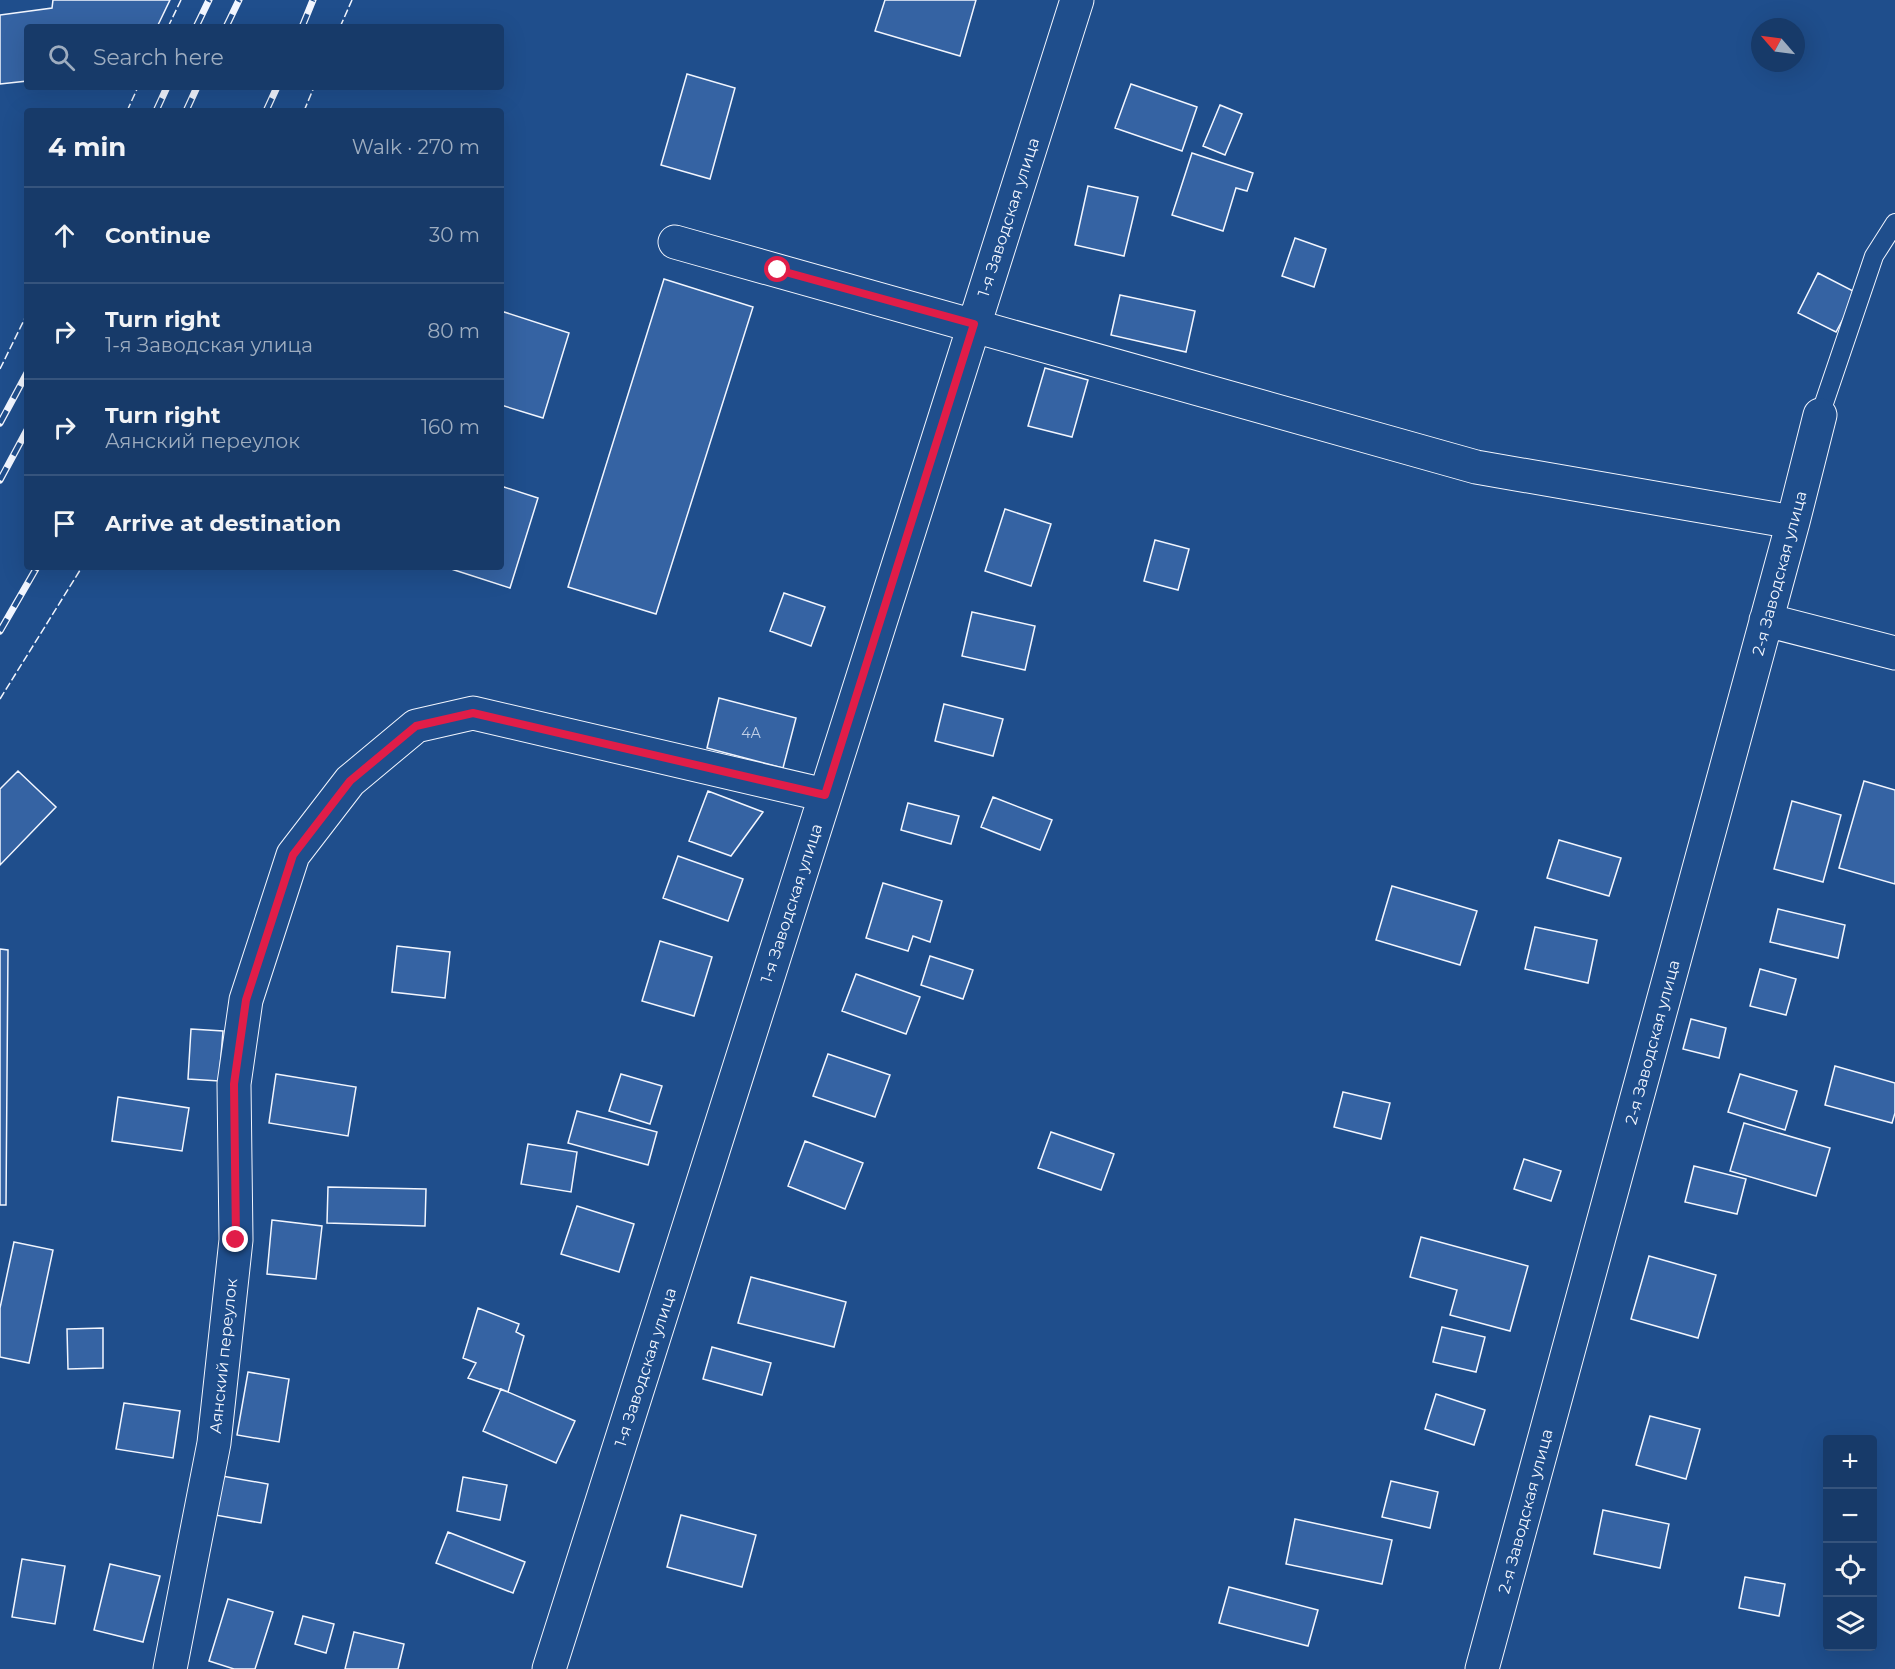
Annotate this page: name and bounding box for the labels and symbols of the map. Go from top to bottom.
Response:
north arrow [1751,18,1805,72]
street label: 1-я Заводская улица [974,135,1043,299]
route start [764,256,790,282]
street label: 2-я Заводская улица [1748,489,1811,657]
house number: 4А [741,724,761,742]
street label: 1-я Заводская улица [757,821,826,985]
street label: 2-я Заводская улица [1621,958,1684,1126]
route end [222,1226,248,1252]
street label: Аянский переулок [206,1277,241,1435]
street label: 1-я Заводская улица [611,1285,680,1449]
street label: 2-я Заводская улица [1494,1427,1557,1595]

